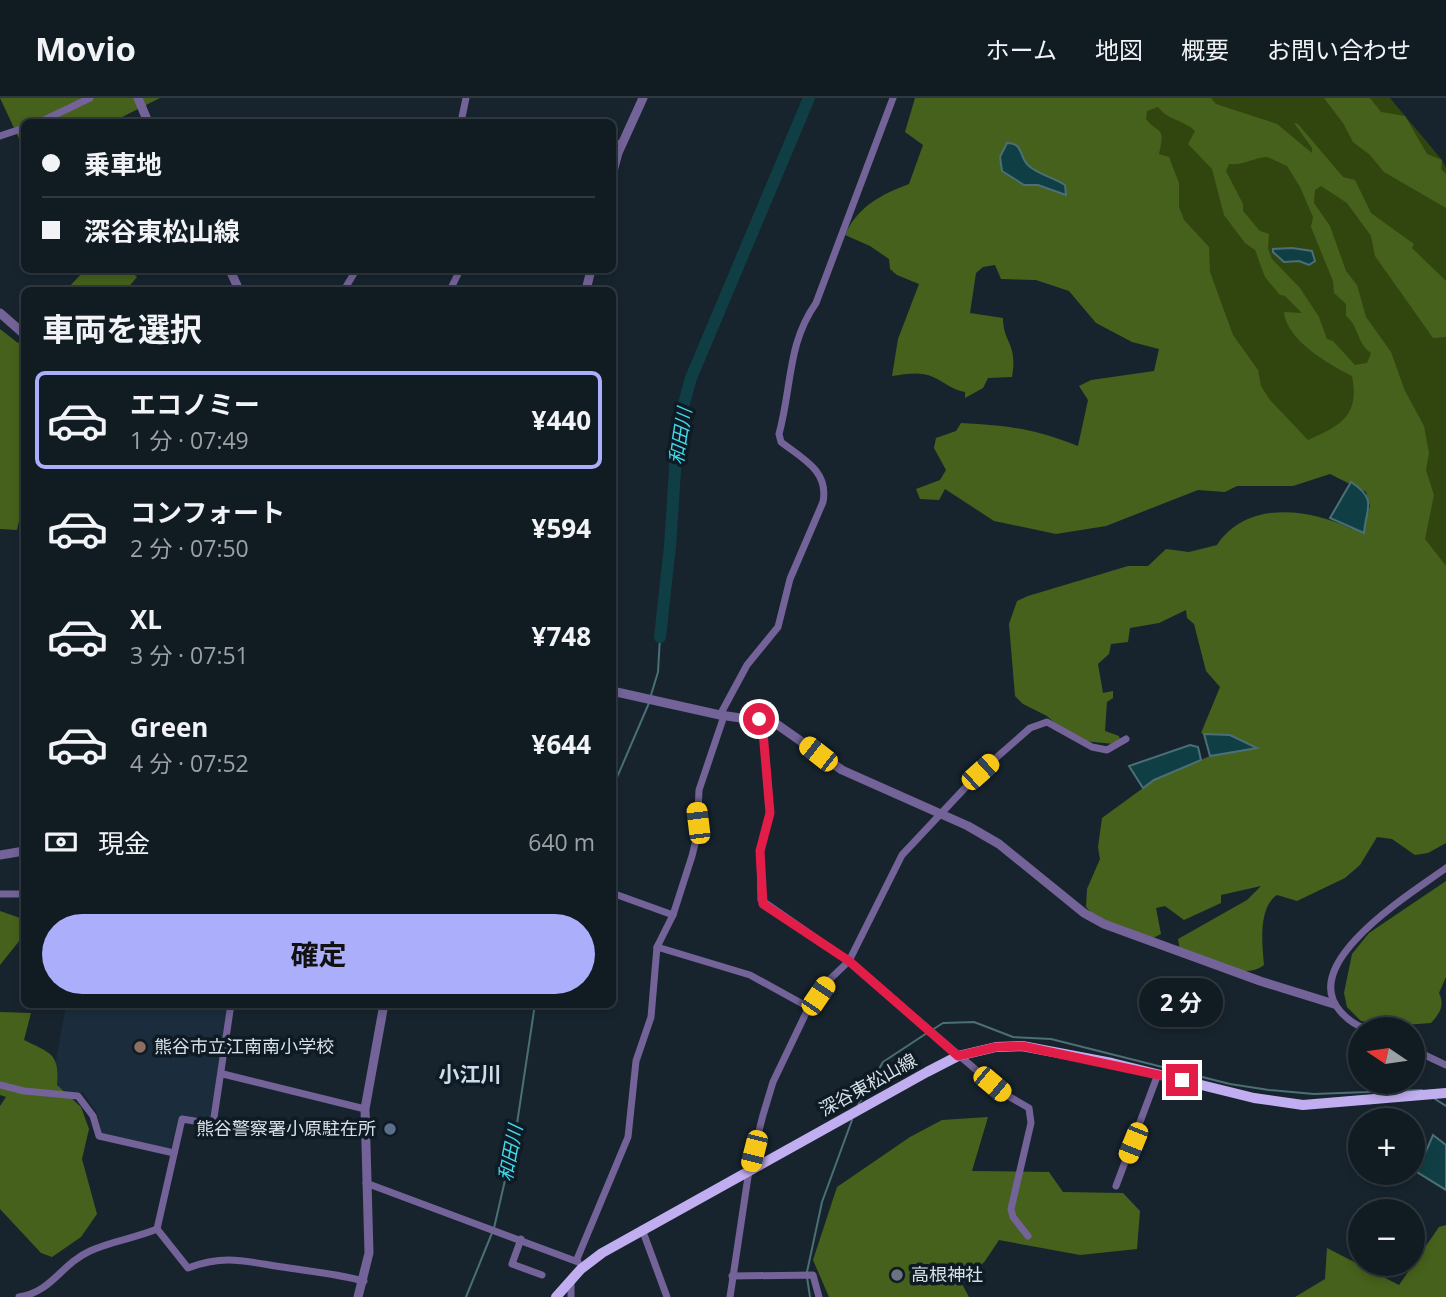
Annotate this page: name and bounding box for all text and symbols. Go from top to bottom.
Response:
text: Movio [35,26,136,71]
text: ホーム [986,33,1057,66]
text: 地図 [1095,33,1143,66]
text: 概要 [1181,33,1229,66]
text: お問い合わせ [1267,33,1411,66]
text: 乗車地 [84,146,162,182]
text: 深谷東松山線 [84,213,240,249]
text: 車両を選択 [42,307,202,350]
text: エコノミー [130,386,260,422]
icon: car [46,389,109,452]
text: ¥440 [532,402,591,438]
water label: 和田川 [663,404,698,466]
text: 1 分 · 07:49 [130,424,249,456]
text: コンフォート [130,494,285,530]
icon: car [46,497,109,560]
text: ¥594 [532,510,591,546]
text: 2 分 · 07:50 [130,532,249,564]
text: XL [130,601,162,637]
icon: car [46,605,109,668]
text: ¥748 [532,618,591,654]
text: 3 分 · 07:51 [130,639,249,671]
route start [743,703,775,735]
text: Green [130,709,208,745]
icon: car [46,713,109,776]
text: ¥644 [532,726,591,762]
car [795,733,842,775]
text: 4 分 · 07:52 [130,747,249,779]
car [958,750,1003,794]
car [686,801,711,845]
icon: cash [42,823,80,861]
text: 現金 [98,825,150,861]
text: 640 m [528,826,595,858]
button: 確定 [42,914,595,994]
car [798,973,839,1019]
callout: 2 分 [1140,978,1224,1028]
text: 2 分 [1160,986,1202,1018]
north arrow [1348,1017,1424,1094]
map controls [1348,1017,1425,1276]
place label: 熊谷市立江南南小学校 [154,1034,334,1058]
marker: 熊谷市立江南南小学校 [132,1039,148,1055]
street label: 深谷東松山線 [814,1047,921,1121]
district label: 小江川 [439,1060,502,1088]
car [970,1062,1015,1106]
route end [1166,1064,1198,1096]
button: + [1348,1108,1425,1185]
place label: 熊谷警察署小原駐在所 [196,1116,376,1140]
car [1116,1120,1151,1166]
marker: 熊谷警察署小原駐在所 [382,1121,398,1137]
water label: 和田川 [492,1121,529,1183]
car [739,1128,770,1174]
button: − [1348,1199,1425,1276]
place label: 高根神社 [911,1262,983,1286]
marker: 高根神社 [889,1267,905,1283]

